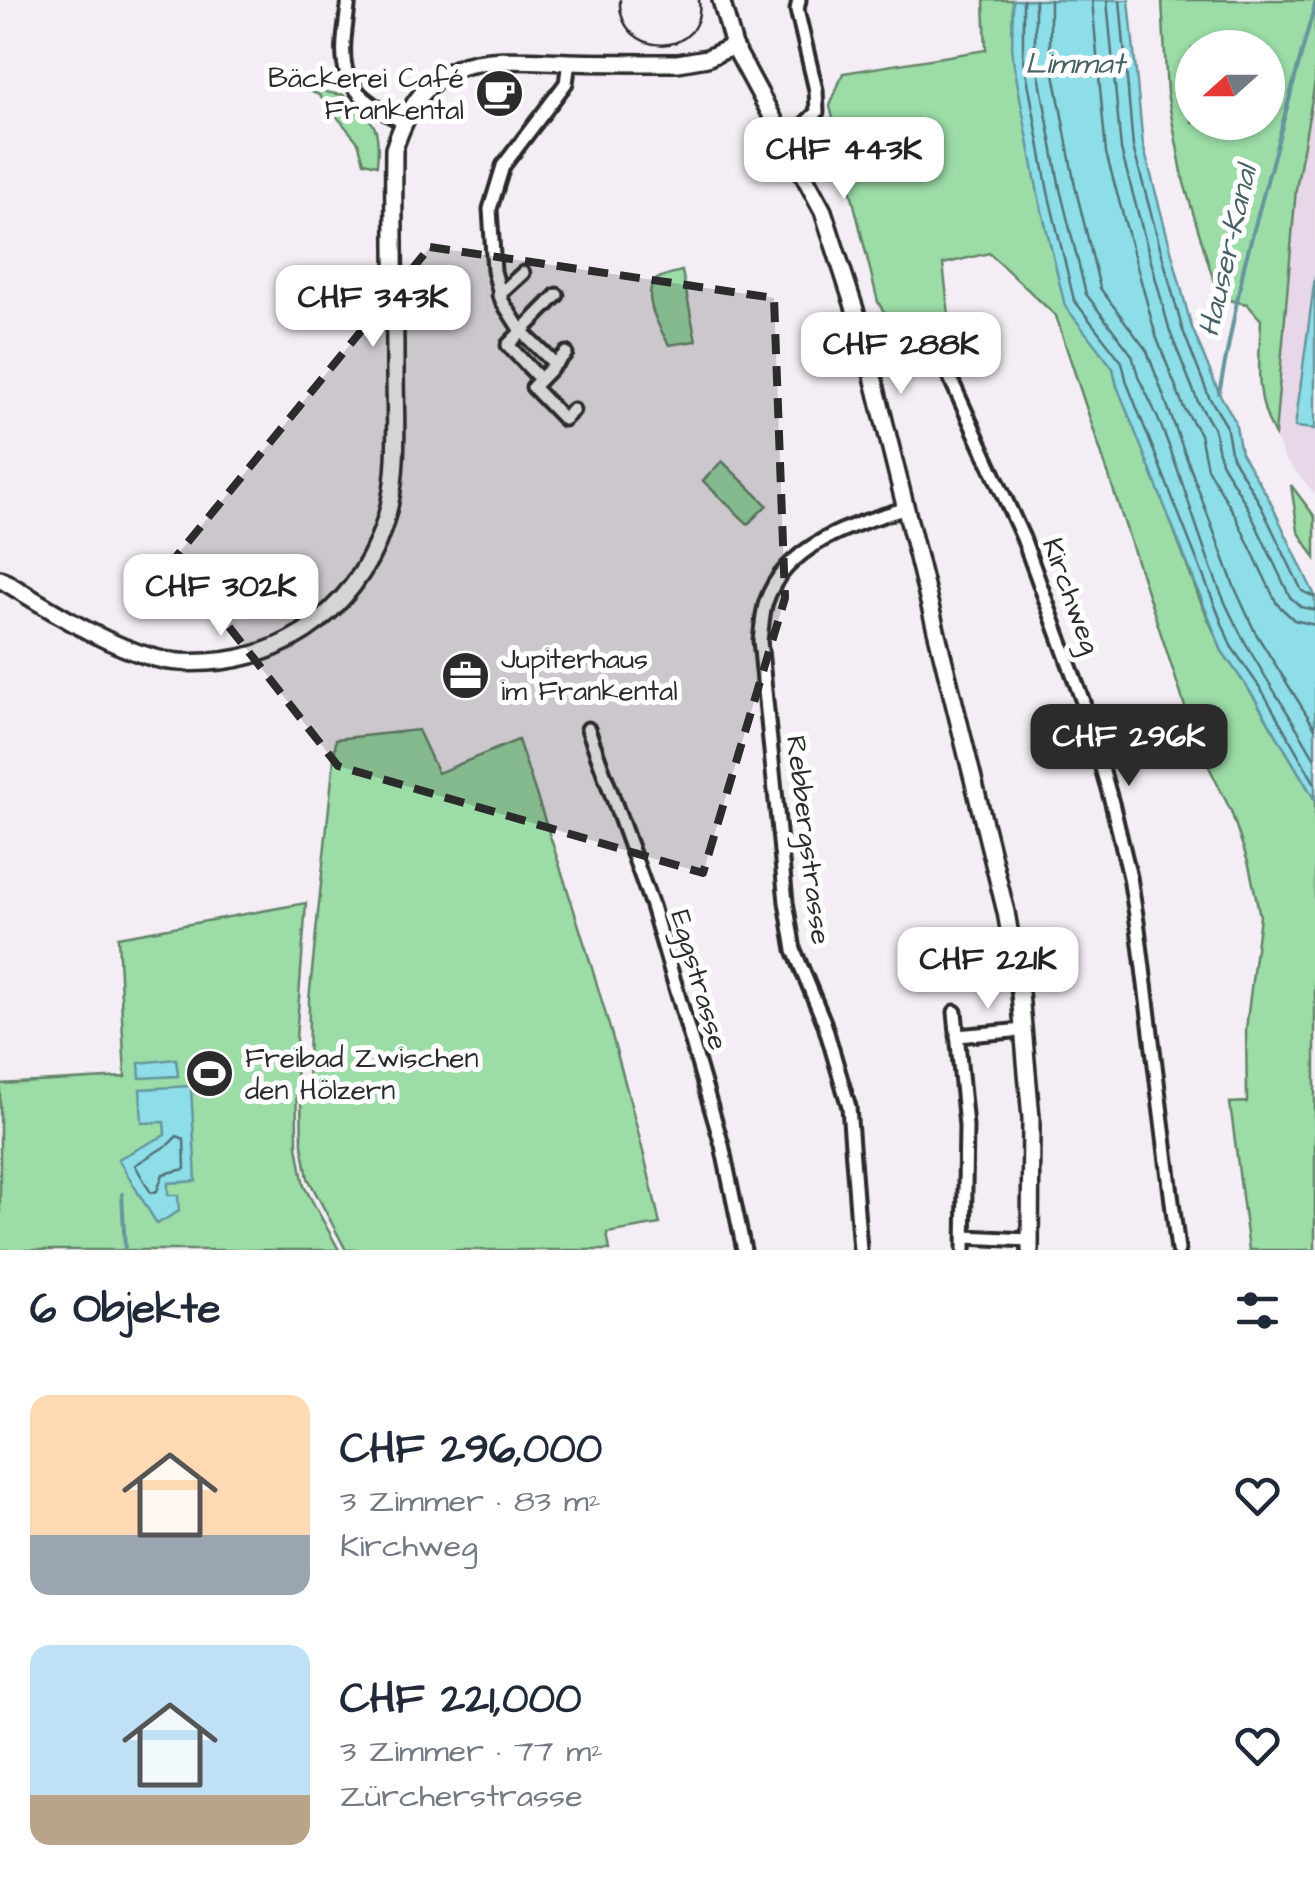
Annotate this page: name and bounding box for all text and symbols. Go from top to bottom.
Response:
north arrow [1175,30,1285,140]
map controls [1175,30,1285,140]
water label: Limmat [1025,43,1128,85]
place label: Bäckerei Café Frankental [268,59,464,130]
cafe icon: Bäckerei Café Frankental [473,68,525,120]
pin: CHF 443K [741,117,947,202]
text: CHF 443K [766,127,922,172]
water label: Hauser-Kanal [1188,158,1269,341]
pin: CHF 343K [270,265,476,350]
text: CHF 343K [298,275,448,320]
pin: CHF 288K [798,312,1004,397]
text: CHF 288K [823,322,979,367]
street label: Kirchweg [1031,533,1110,660]
pin: CHF 302K [118,554,324,639]
text: CHF 302K [145,564,297,609]
place label: Jupiterhaus im Frankental [501,640,678,711]
office icon: Jupiterhaus im Frankental [440,649,492,701]
pin: CHF 296K [1026,704,1232,789]
text: CHF 296K [1053,714,1205,759]
street label: Rebbergstrasse [775,733,840,947]
street label: Eggstrasse [659,906,738,1055]
pin: CHF 221K [885,927,1091,1012]
text: CHF 221K [919,937,1057,982]
place label: Freibad Zwischen den Hölzern [245,1039,478,1110]
sports icon: Freibad Zwischen den Hölzern [184,1048,236,1100]
text: 6 Objekte [30,1281,221,1339]
icon: filters [1230,1283,1285,1338]
text: CHF 296,000 [340,1421,602,1479]
icon: home [110,1435,230,1555]
icon: heart [1230,1468,1285,1523]
text: 3 Zimmer · 83 m² [340,1479,601,1524]
text: Kirchweg [340,1524,478,1569]
text: CHF 221,000 [340,1671,581,1729]
icon: home [110,1685,230,1805]
icon: heart [1230,1718,1285,1773]
text: 3 Zimmer · 77 m² [340,1729,603,1774]
text: Zürcherstrasse [340,1774,582,1819]

